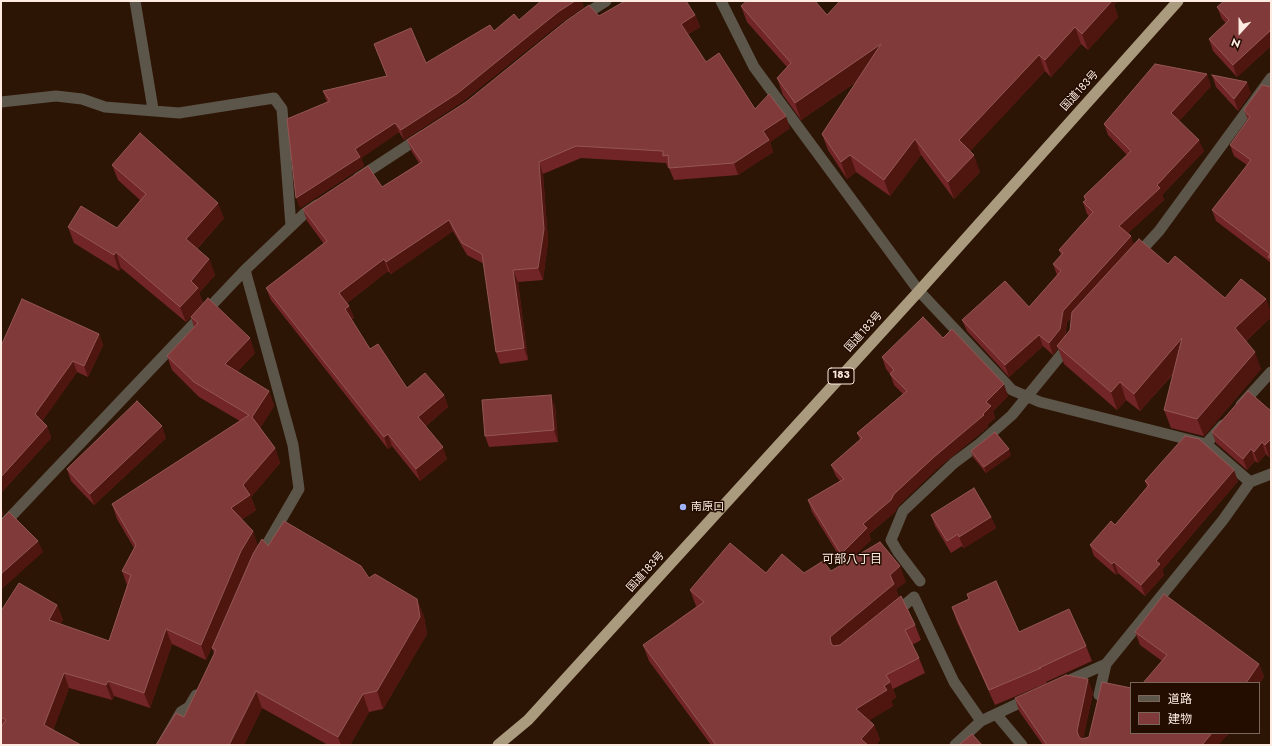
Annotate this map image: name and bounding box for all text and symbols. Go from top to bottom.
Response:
north arrow [1220,12,1260,52]
text: N [1229,34,1243,52]
street label: 国道183号 [1058,68,1102,114]
street label: 国道183号 [842,309,886,355]
road number: 183 [828,368,854,384]
place label: 南原口 [691,500,724,514]
marker: 南原口 [678,502,688,512]
street label: 国道183号 [624,549,668,595]
district label: 可部八丁目 [822,553,882,567]
legend [1130,682,1260,734]
text: 道路 [1168,690,1192,708]
text: 建物 [1168,710,1192,728]

